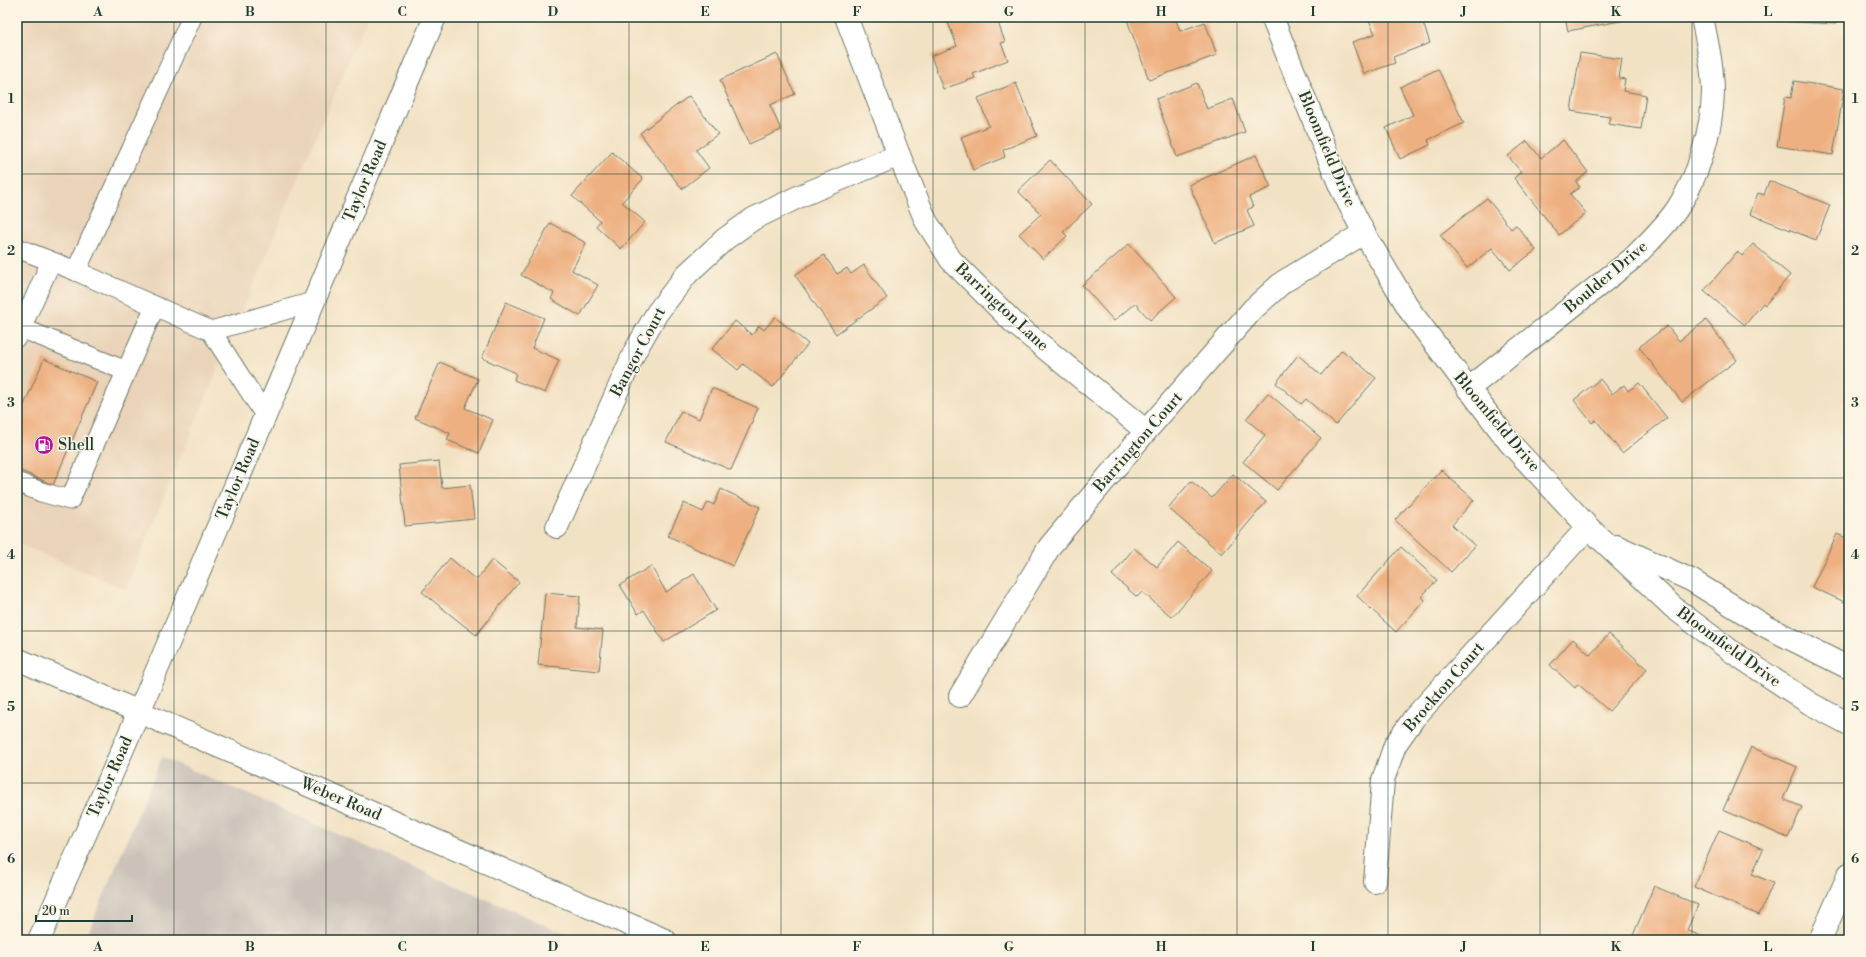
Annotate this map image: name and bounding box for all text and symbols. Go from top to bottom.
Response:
text: A [92,4,103,20]
text: B [245,4,255,20]
text: C [397,4,407,20]
text: D [548,4,558,20]
text: E [700,4,710,20]
text: F [852,4,862,20]
text: G [1004,4,1015,20]
text: H [1156,4,1167,20]
text: I [1310,4,1316,20]
text: J [1459,4,1467,20]
text: K [1611,4,1622,20]
text: L [1764,4,1773,20]
street label: Bloomfield Drive [1293,87,1360,210]
text: 1 [8,91,15,107]
text: 1 [1852,91,1859,107]
street label: Taylor Road [339,137,391,225]
street label: Boulder Drive [1560,236,1652,318]
text: 2 [7,243,15,259]
text: 2 [1851,243,1859,259]
street label: Barrington Lane [950,258,1053,355]
street label: Bangor Court [606,304,670,401]
street label: Bloomfield Drive [1449,367,1544,476]
street label: Barrington Court [1088,388,1187,497]
text: 3 [7,395,15,411]
text: 3 [1851,395,1859,411]
fuel station icon: Shell [33,434,55,456]
place label: Shell [58,435,95,455]
street label: Taylor Road [212,435,264,523]
text: 4 [7,547,16,563]
text: 4 [1851,547,1860,563]
street label: Bloomfield Drive [1672,602,1785,691]
street label: Brockton Court [1399,638,1489,737]
text: 5 [7,699,15,715]
text: 5 [1851,699,1859,715]
street label: Taylor Road [83,733,137,821]
street label: Weber Road [297,773,385,825]
text: 6 [7,851,15,867]
text: 6 [1851,851,1859,867]
scale bar [36,897,132,923]
text: 20 m [42,904,70,919]
text: A [92,939,103,955]
text: B [245,939,255,955]
text: C [397,939,407,955]
text: D [548,939,558,955]
text: E [700,939,710,955]
text: F [852,939,862,955]
text: G [1004,939,1015,955]
text: H [1156,939,1167,955]
text: I [1310,939,1316,955]
text: J [1459,939,1467,955]
text: K [1611,939,1622,955]
text: L [1764,939,1773,955]

